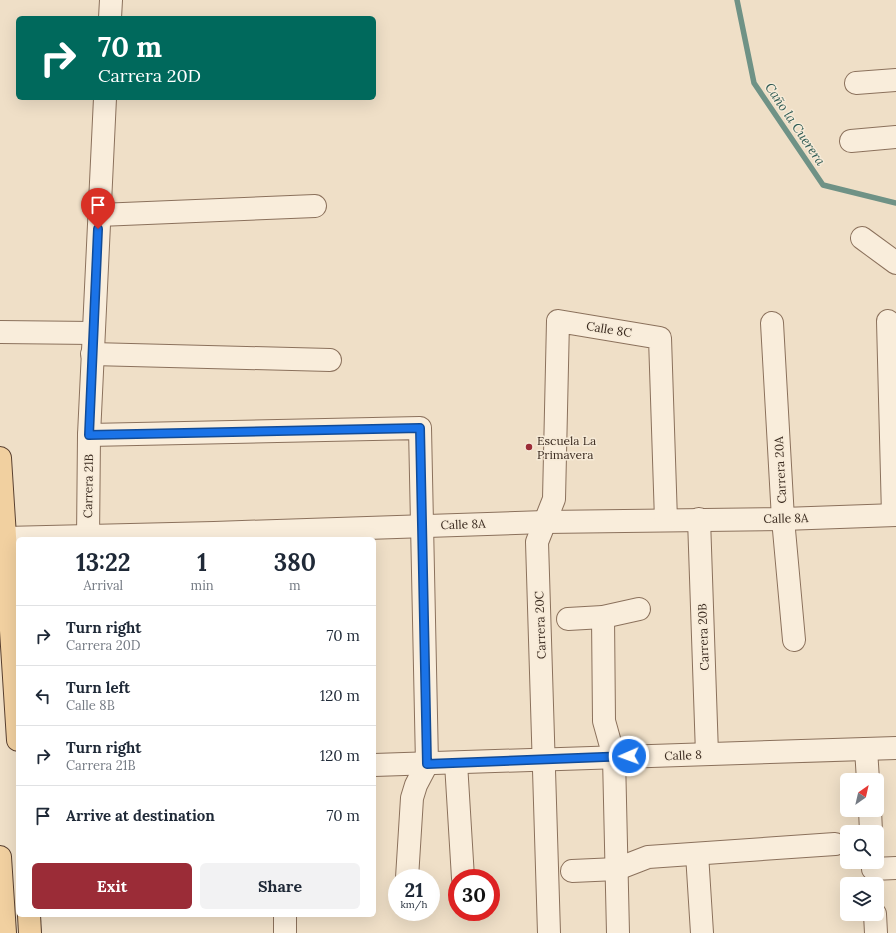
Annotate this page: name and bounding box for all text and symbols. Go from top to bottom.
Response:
text: 70 m [98,29,162,65]
icon: right [32,32,84,84]
text: Carrera 20D [98,64,201,87]
water label: Caño la Cuerera [761,79,829,169]
pin [81,188,115,229]
icon: arrive [87,194,109,216]
street label: Calle 8C [585,318,633,340]
place label: Escuela La Primavera [537,433,596,462]
street label: Carrera 20A [771,436,789,504]
marker: Escuela La Primavera [524,442,534,452]
street label: Carrera 21B [80,454,96,518]
street label: Calle 8A [763,510,809,526]
street label: Calle 8A [440,516,486,532]
text: 13:22 [76,547,131,578]
text: 1 [197,547,207,578]
text: 380 [274,547,316,578]
text: Arrival [83,577,123,594]
text: min [191,577,214,594]
text: m [289,577,301,594]
street label: Carrera 20C [531,590,549,659]
street label: Carrera 20B [694,603,712,671]
text: Turn right [66,618,142,637]
icon: right [32,625,54,647]
text: 70 m [326,626,360,645]
text: Carrera 20D [66,637,140,654]
text: Turn left [66,678,130,697]
icon: left [32,685,54,707]
text: 120 m [320,686,360,705]
text: Calle 8B [66,697,115,714]
position arrow [608,735,650,777]
text: Turn right [66,738,142,757]
icon: right [32,745,54,767]
text: 120 m [320,746,360,765]
street label: Calle 8 [664,747,702,763]
text: Carrera 21B [66,757,135,774]
north arrow [840,773,884,817]
map controls [840,773,884,921]
icon: arrive [32,805,54,827]
text: Arrive at destination [66,806,215,825]
text: 70 m [326,806,360,825]
button: search [840,825,884,869]
button: Exit [32,863,192,909]
button: Share [200,863,360,909]
speed limit sign: 30 [448,869,500,921]
text: 21 [405,877,423,902]
button: layers [840,877,884,921]
text: km/h [400,898,428,911]

